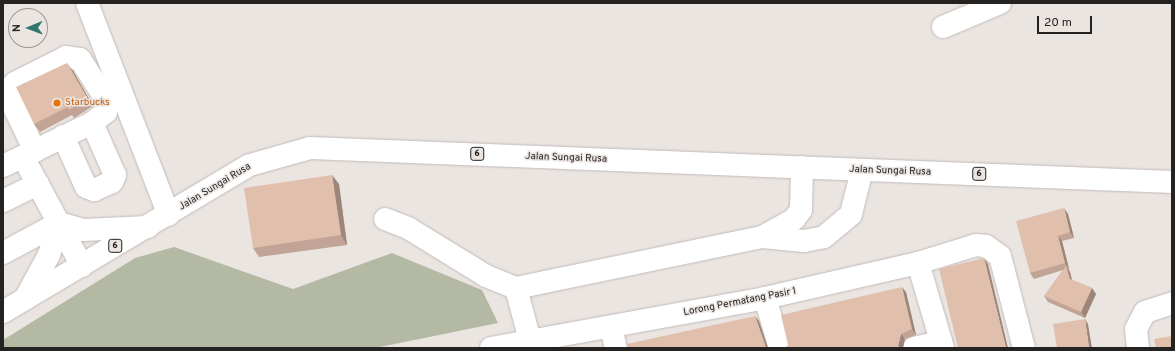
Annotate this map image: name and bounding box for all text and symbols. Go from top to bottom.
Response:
north arrow [8,8,48,48]
scale bar [1039,8,1094,34]
text: 20 m [1044,15,1072,31]
text: N [10,24,24,32]
place label: Starbucks [65,97,110,109]
marker: Starbucks [52,98,62,108]
road number: 6 [470,147,484,161]
street label: Jalan Sungai Rusa [525,151,607,165]
street label: Jalan Sungai Rusa [177,161,253,213]
street label: Jalan Sungai Rusa [849,164,931,178]
road number: 6 [972,167,986,181]
road number: 6 [108,239,122,253]
street label: Lorong Permatang Pasir 1 [683,285,797,319]

